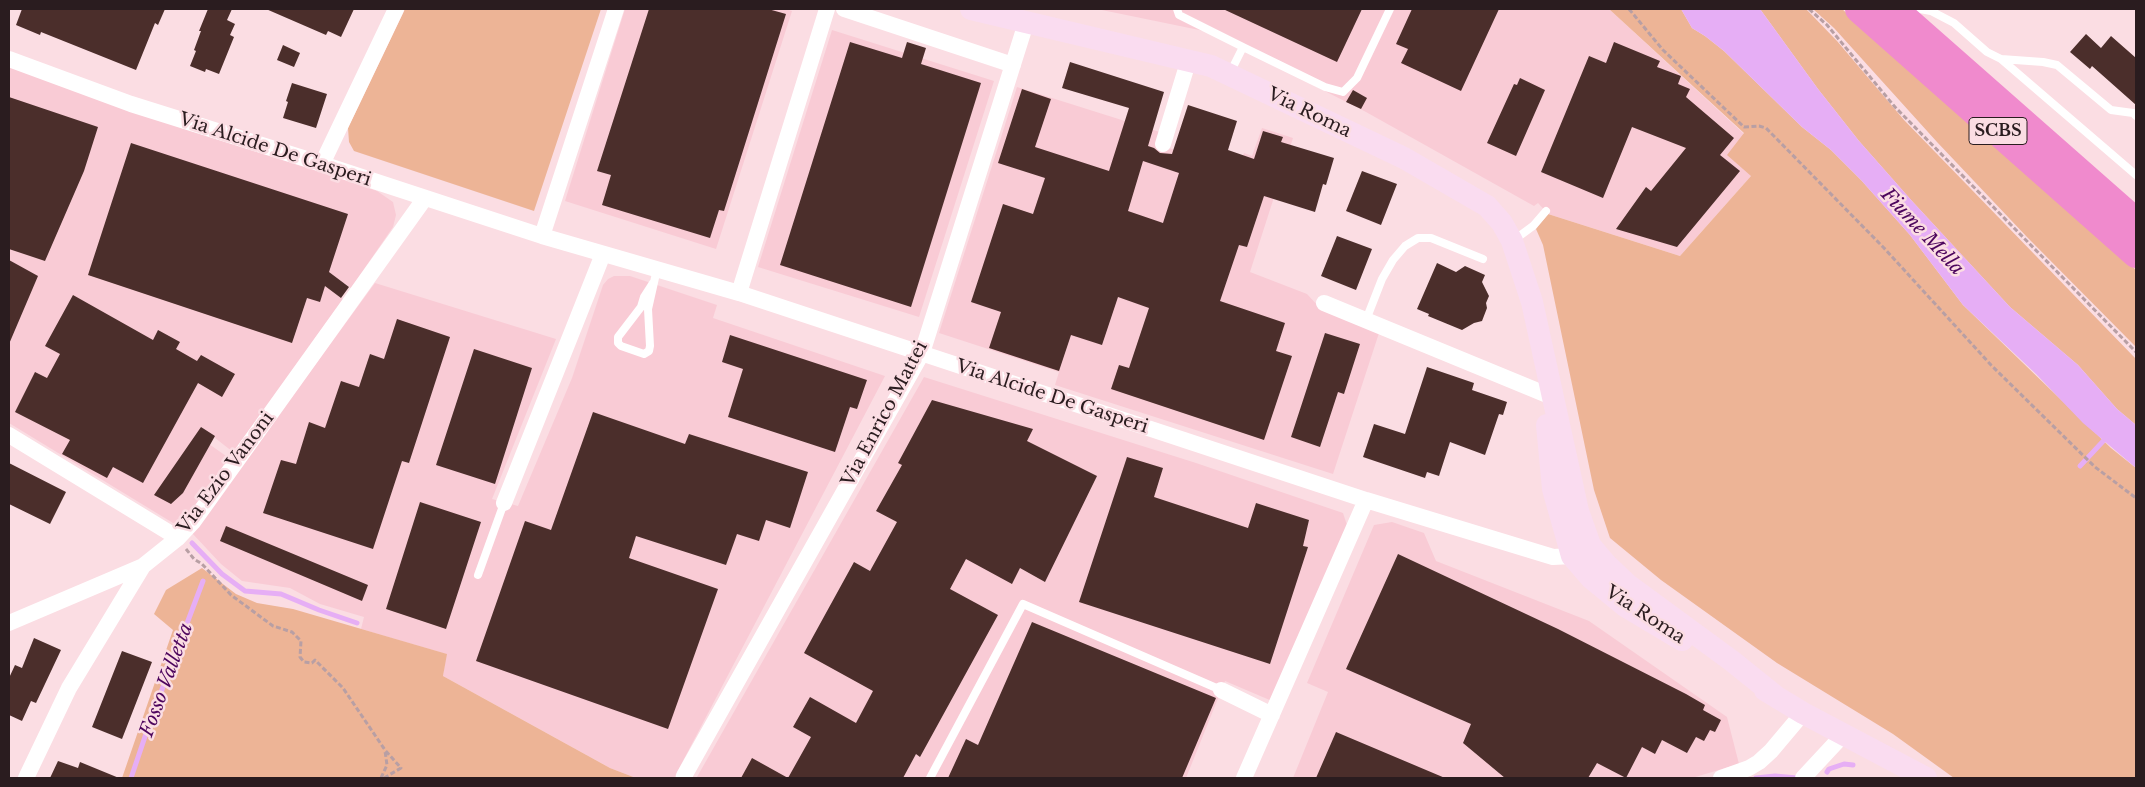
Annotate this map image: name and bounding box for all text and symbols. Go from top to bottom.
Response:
street label: Via Roma [1264,84,1354,142]
street label: Via Alcide De Gasperi [176,109,374,191]
road number: SCBS [1969,118,2027,144]
water label: Fiume Mella [1876,184,1968,280]
street label: Via Enrico Mattei [838,338,932,490]
street label: Via Alcide De Gasperi [953,356,1151,438]
street label: Via Ezio Vanoni [173,408,279,538]
street label: Via Roma [1601,581,1689,649]
water label: Fosso Valletta [136,620,198,740]

